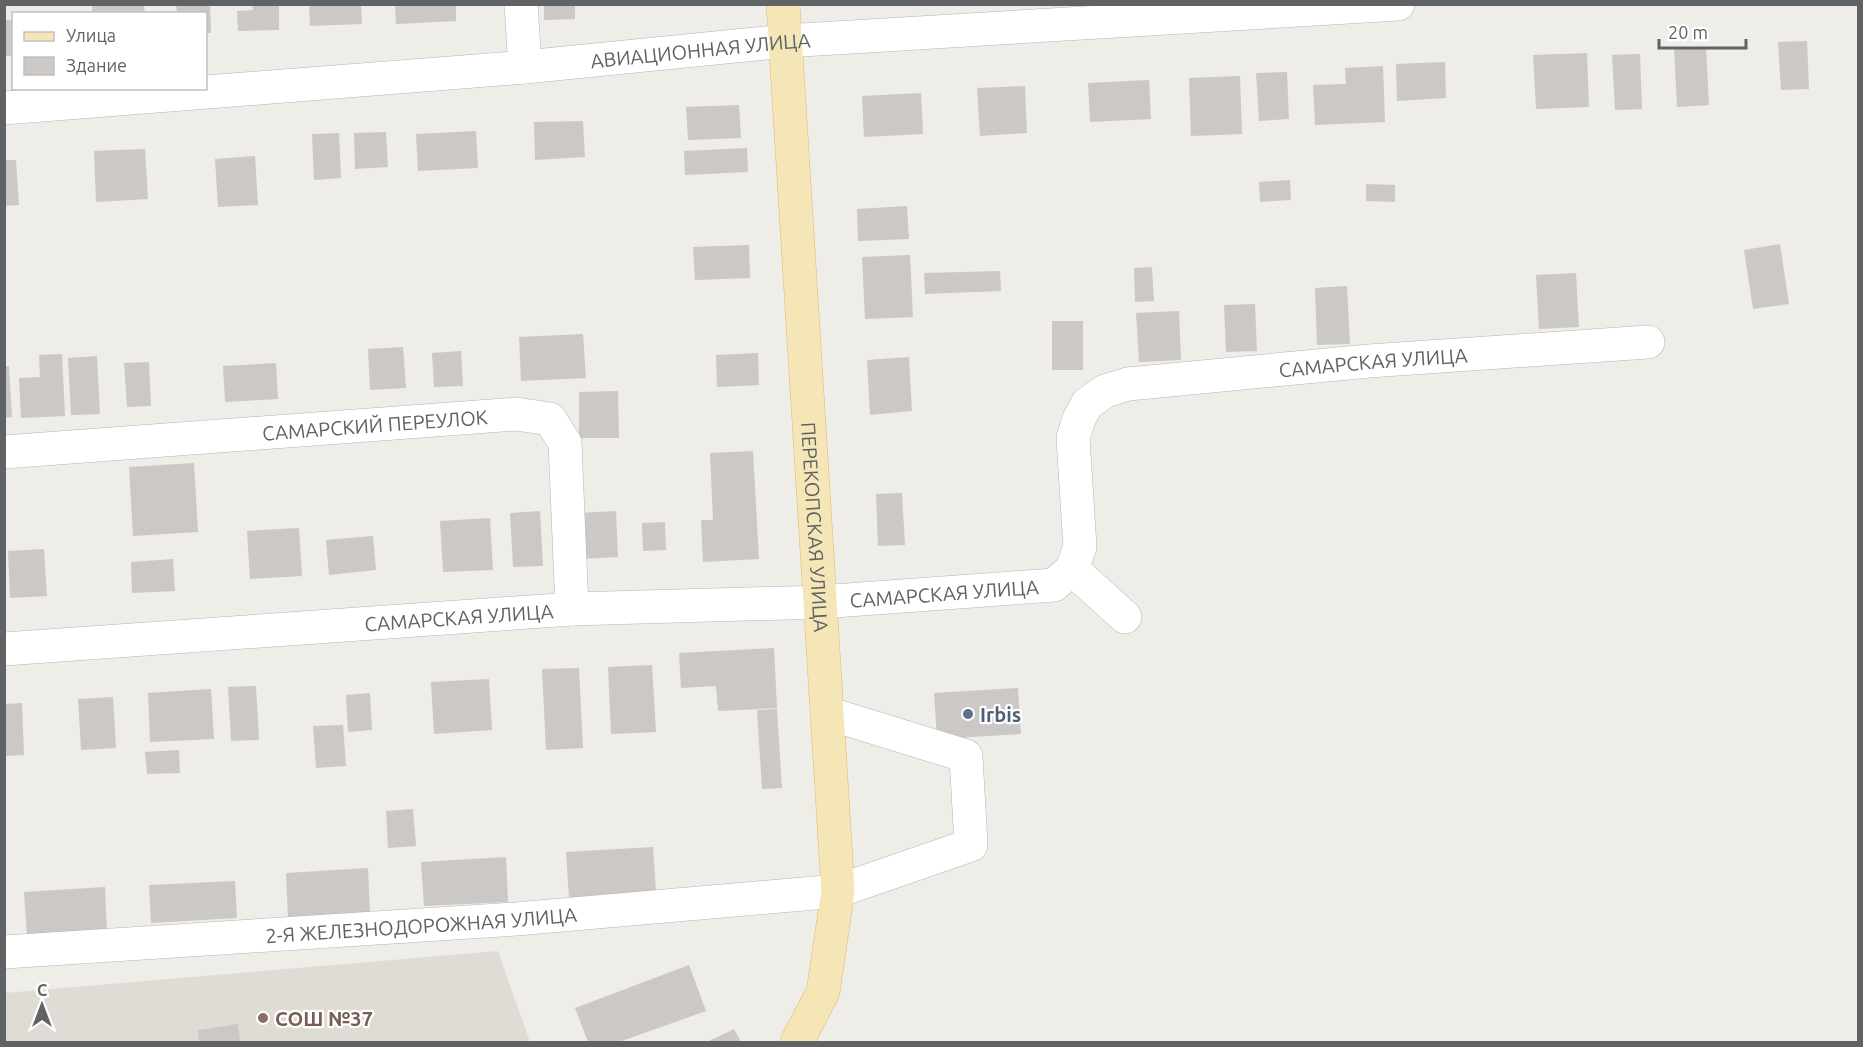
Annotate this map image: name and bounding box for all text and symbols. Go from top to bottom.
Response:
legend [12,12,207,90]
scale bar [1659,12,1746,50]
text: 20 m [1668,22,1708,42]
text: Улица [66,25,116,45]
street label: АВИАЦИОННАЯ УЛИЦА [589,28,811,72]
text: Здание [66,55,127,75]
street label: САМАРСКАЯ УЛИЦА [1278,343,1468,381]
street label: САМАРСКИЙ ПЕРЕУЛОК [261,405,489,444]
street label: ПЕРЕКОПСКАЯ УЛИЦА [797,421,833,633]
street label: САМАРСКАЯ УЛИЦА [849,575,1039,611]
street label: САМАРСКАЯ УЛИЦА [364,599,554,635]
place label: Irbis [980,703,1021,726]
marker: Irbis [961,707,975,721]
street label: 2-Я ЖЕЛЕЗНОДОРОЖНАЯ УЛИЦА [265,902,578,947]
north arrow [12,975,72,1035]
text: С [37,981,47,999]
place label: СОШ №37 [275,1007,373,1030]
marker: СОШ №37 [256,1011,270,1025]

